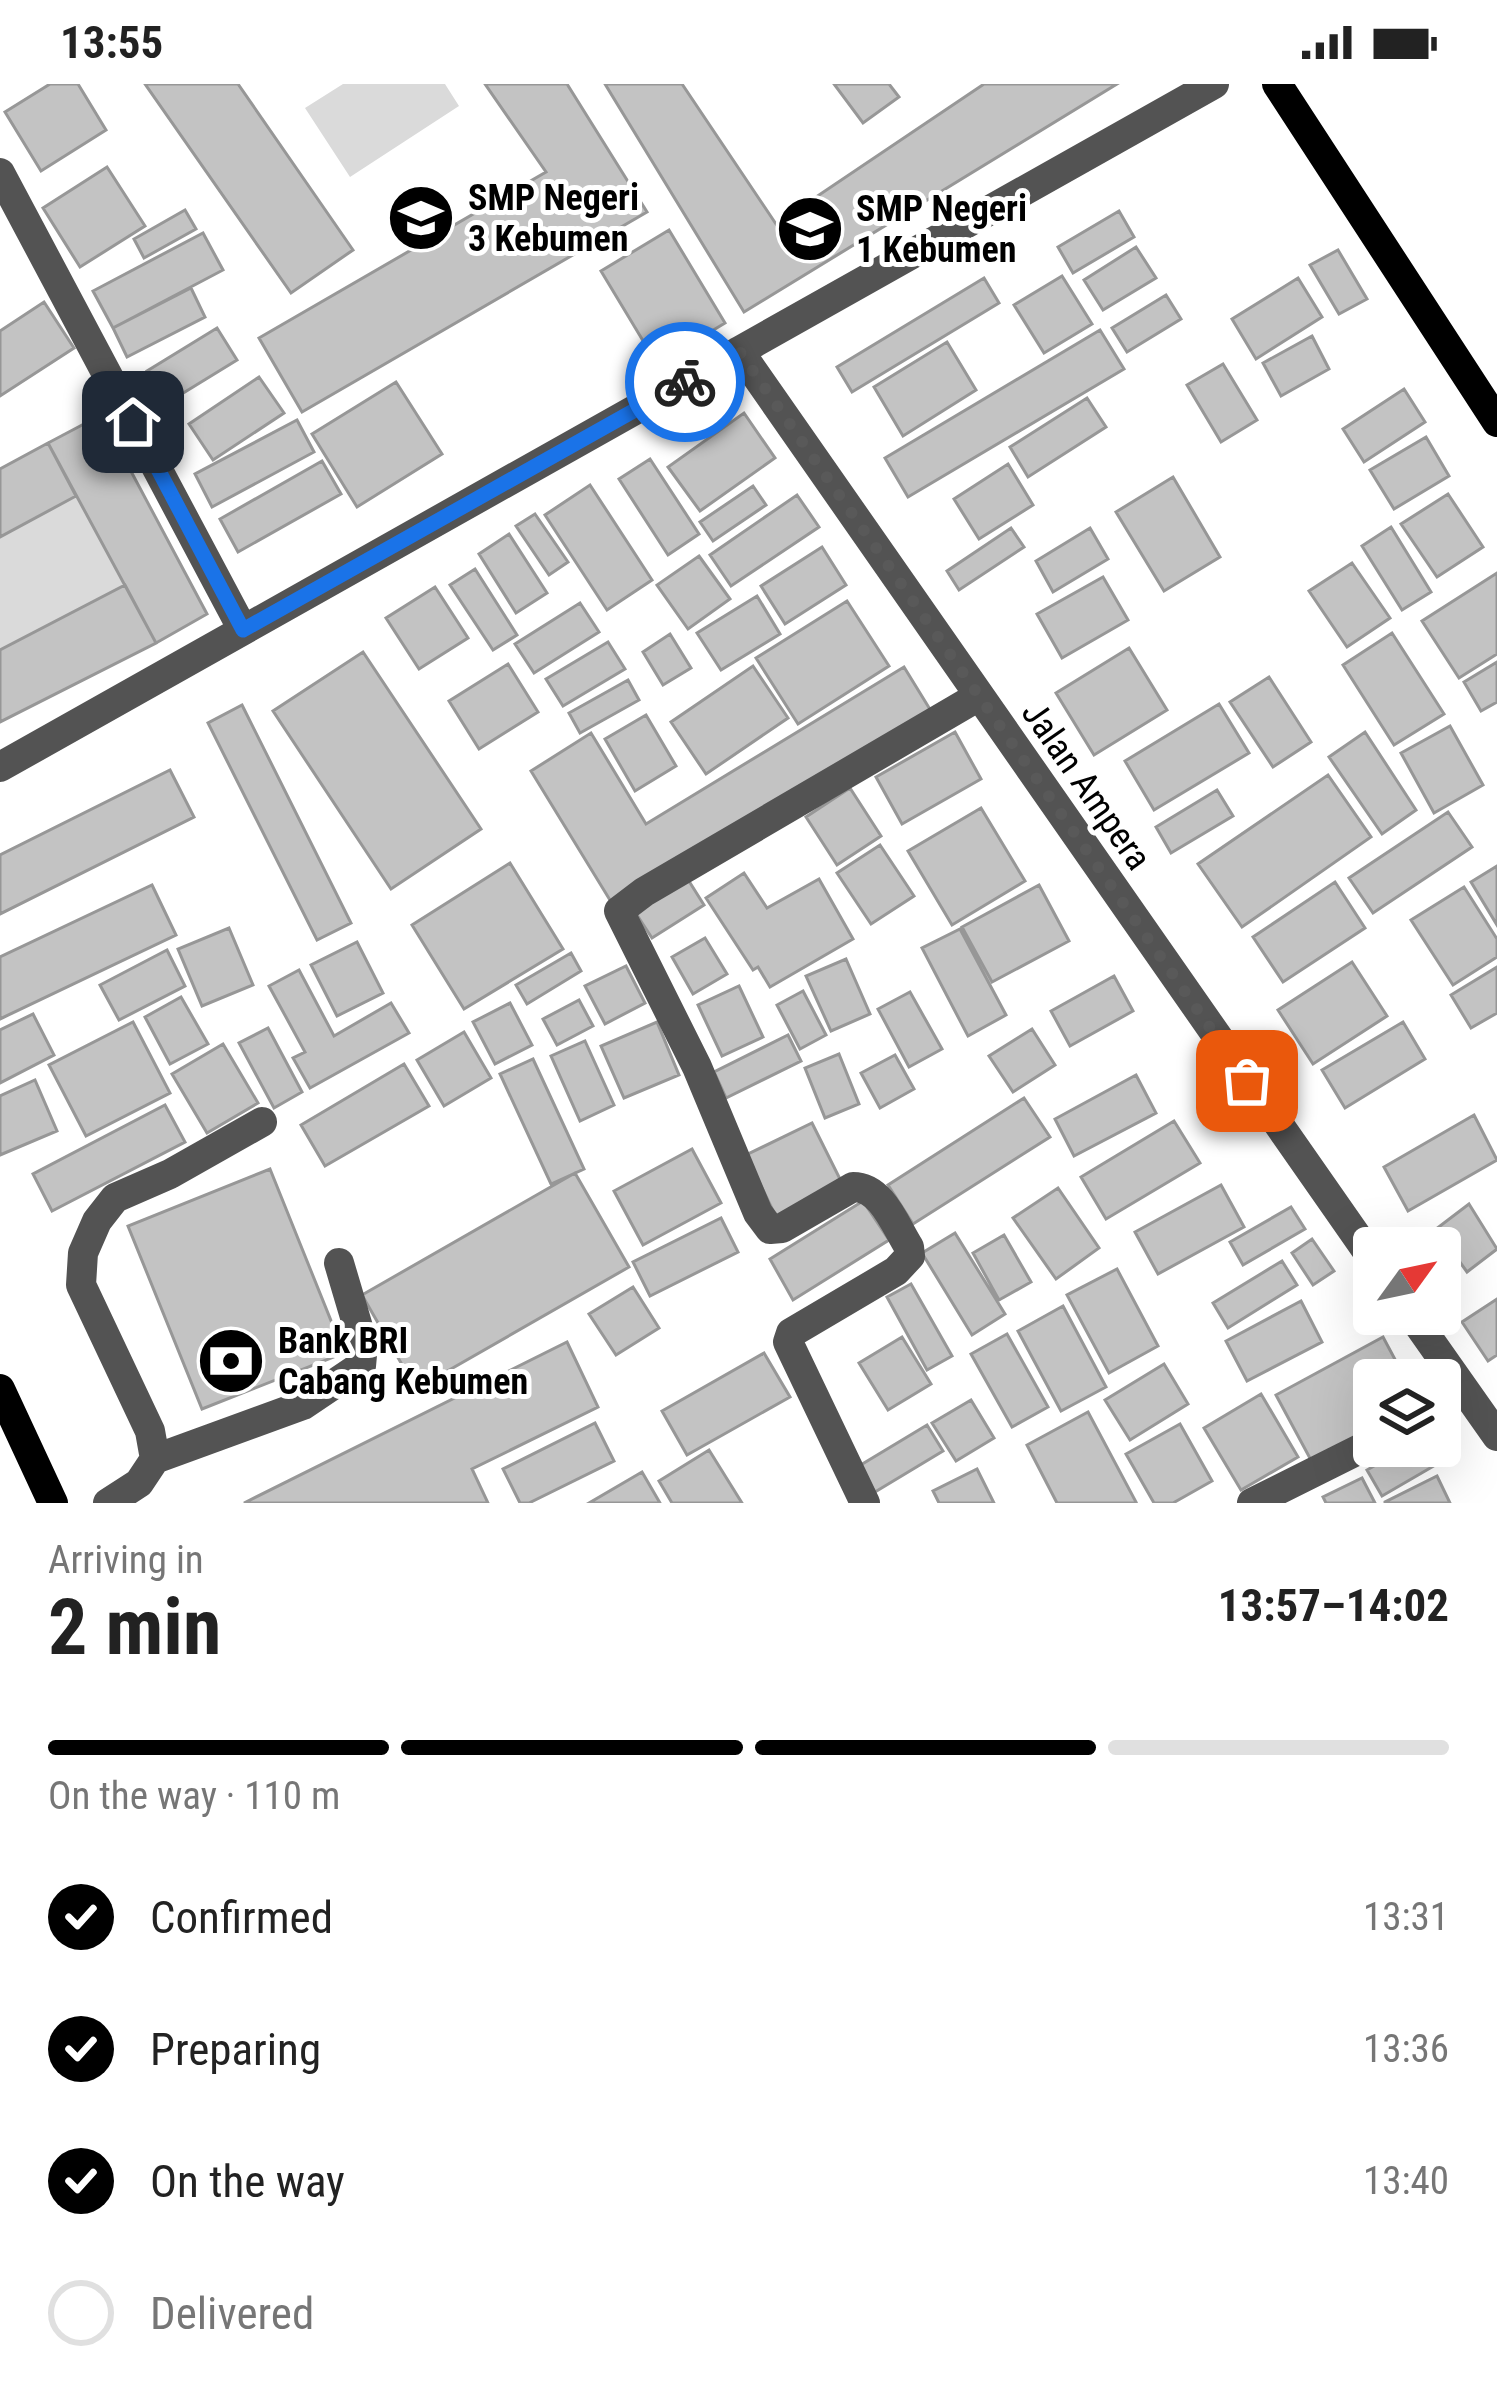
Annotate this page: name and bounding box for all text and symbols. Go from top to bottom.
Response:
text: 13:55 [60,16,163,69]
place label: SMP Negeri 3 Kebumen [468,177,639,260]
school or university icon: SMP Negeri 3 Kebumen [386,183,456,253]
place label: SMP Negeri 1 Kebumen [856,188,1027,271]
school or university icon: SMP Negeri 1 Kebumen [775,194,845,264]
courier [625,322,745,442]
icon: bike [652,349,718,415]
pin [82,371,184,473]
icon: home [100,389,166,455]
street label: Jalan Ampera [1013,693,1160,878]
pin [1196,1030,1298,1132]
icon: bag [1214,1048,1280,1114]
north arrow [1353,1227,1461,1335]
map controls [1353,1227,1461,1467]
place label: Bank BRI Cabang Kebumen [278,1320,528,1403]
bank icon: Bank BRI Cabang Kebumen [196,1326,266,1396]
button: layers [1353,1359,1461,1467]
text: Arriving in [48,1537,204,1583]
text: 13:57–14:02 [1218,1579,1449,1632]
text: 2 min [48,1582,221,1673]
text: On the way · 110 m [48,1773,340,1819]
icon: check [48,1884,114,1950]
text: Confirmed [150,1891,333,1944]
text: 13:31 [1363,1894,1449,1940]
icon: check [48,2016,114,2082]
text: Preparing [150,2023,321,2076]
text: 13:36 [1363,2026,1449,2072]
icon: check [48,2148,114,2214]
text: On the way [150,2155,345,2208]
text: 13:40 [1363,2158,1449,2204]
text: Delivered [150,2287,314,2340]

